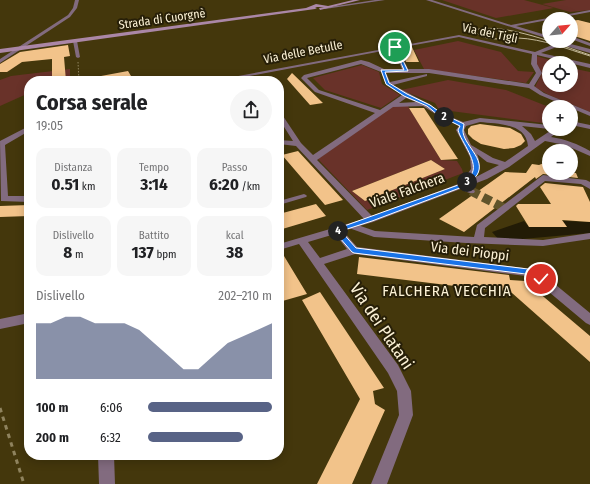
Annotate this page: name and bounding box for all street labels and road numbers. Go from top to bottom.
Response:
street label: Strada di Cuorgnè [118,6,206,32]
street label: Via dei Tigli [461,20,519,46]
street label: Via delle Betulle [262,37,344,67]
street label: Viale Falchera [367,169,447,212]
street label: Via dei Pioppi [430,238,510,265]
street label: Via dei Platani [345,279,418,373]

